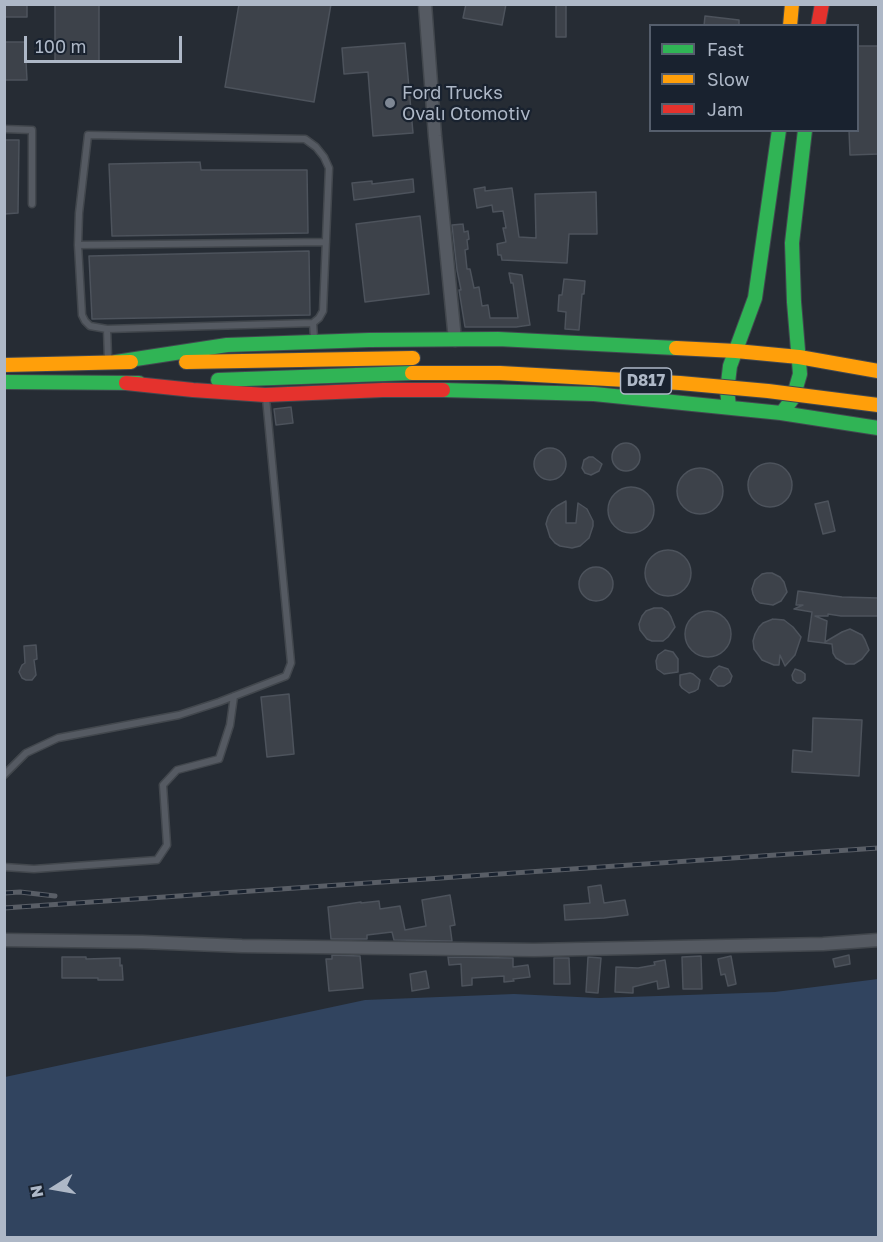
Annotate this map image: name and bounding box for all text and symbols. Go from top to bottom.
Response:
scale bar [27,24,184,62]
legend [649,24,859,132]
text: 100 m [35,35,86,57]
text: Fast [707,38,744,60]
text: Slow [707,68,749,90]
place label: Ford Trucks Ovalı Otomotiv [402,82,530,124]
marker: Ford Trucks Ovalı Otomotiv [383,96,397,110]
text: Jam [707,98,743,120]
road number: D817 [620,368,672,394]
north arrow [24,1158,84,1218]
text: N [25,1184,47,1199]

